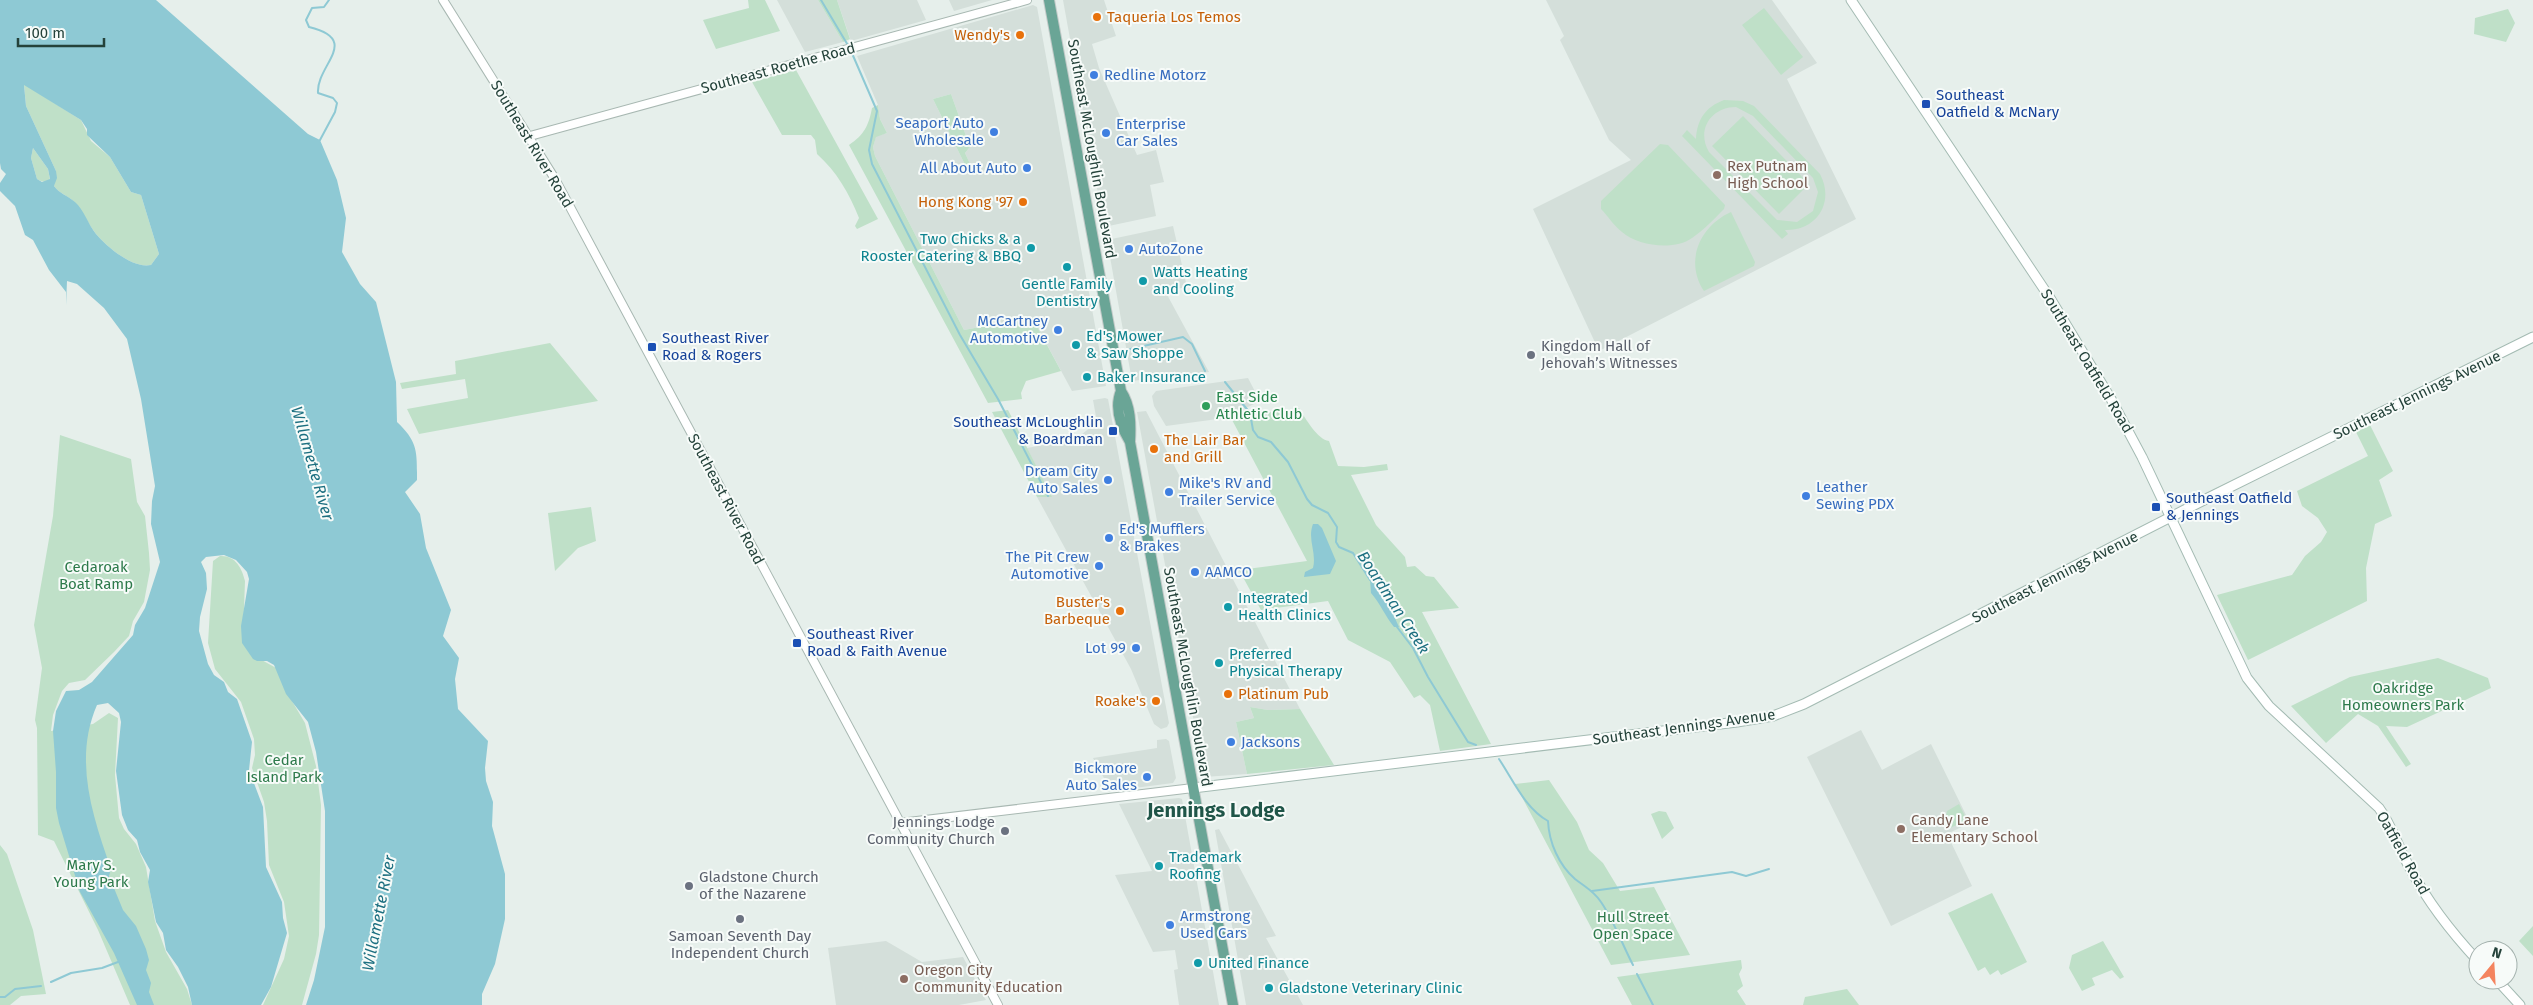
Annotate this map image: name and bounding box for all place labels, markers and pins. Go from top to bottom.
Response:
place label: Taqueria Los Temos [1107,8,1241,26]
marker: Taqueria Los Temos [1091,11,1103,23]
place label: Wendy's [954,26,1010,44]
marker: Wendy's [1014,29,1026,41]
place label: Redline Motorz [1104,66,1207,84]
marker: Redline Motorz [1088,69,1100,81]
place label: Southeast Oatfield & McNary [1936,86,2060,121]
marker: Southeast Oatfield & McNary [1920,98,1932,110]
place label: Seaport Auto Wholesale [896,114,984,149]
place label: Enterprise Car Sales [1116,115,1186,150]
marker: Seaport Auto Wholesale [988,126,1000,138]
marker: Enterprise Car Sales [1100,127,1112,139]
place label: Rex Putnam High School [1727,157,1809,192]
place label: All About Auto [920,159,1017,177]
marker: All About Auto [1021,162,1033,174]
marker: Rex Putnam High School [1711,169,1723,181]
place label: Hong Kong '97 [918,193,1013,211]
marker: Hong Kong '97 [1017,196,1029,208]
place label: Two Chicks & a Rooster Catering & BBQ [861,230,1021,265]
place label: AutoZone [1139,240,1204,258]
marker: Two Chicks & a Rooster Catering & BBQ [1025,242,1037,254]
marker: AutoZone [1123,243,1135,255]
marker: Gentle Family Dentistry [1061,261,1073,273]
place label: Watts Heating and Cooling [1153,263,1248,298]
place label: Gentle Family Dentistry [1021,275,1113,310]
marker: Watts Heating and Cooling [1137,275,1149,287]
place label: McCartney Automotive [970,312,1049,347]
marker: McCartney Automotive [1052,324,1064,336]
place label: Ed's Mower & Saw Shoppe [1086,327,1184,362]
place label: Southeast River Road & Rogers [662,329,769,364]
place label: Kingdom Hall of Jehovah’s Witnesses [1541,337,1677,372]
marker: Ed's Mower & Saw Shoppe [1070,339,1082,351]
marker: Southeast River Road & Rogers [646,341,658,353]
marker: Kingdom Hall of Jehovah’s Witnesses [1525,349,1537,361]
place label: Baker Insurance [1097,368,1206,386]
marker: Baker Insurance [1081,371,1093,383]
place label: East Side Athletic Club [1216,388,1302,423]
marker: East Side Athletic Club [1200,400,1212,412]
place label: Southeast McLoughlin & Boardman [953,413,1103,448]
marker: Southeast McLoughlin & Boardman [1107,425,1119,437]
place label: The Lair Bar and Grill [1164,431,1245,466]
marker: The Lair Bar and Grill [1148,443,1160,455]
place label: Dream City Auto Sales [1025,462,1099,497]
marker: Dream City Auto Sales [1102,474,1114,486]
place label: Mike's RV and Trailer Service [1179,474,1275,509]
place label: Leather Sewing PDX [1816,478,1895,513]
marker: Mike's RV and Trailer Service [1163,486,1175,498]
place label: Southeast Oatfield & Jennings [2166,489,2292,524]
marker: Leather Sewing PDX [1800,490,1812,502]
marker: Southeast Oatfield & Jennings [2150,501,2162,513]
place label: Ed's Mufflers & Brakes [1119,520,1205,555]
marker: Ed's Mufflers & Brakes [1103,532,1115,544]
place label: The Pit Crew Automotive [1006,548,1089,583]
marker: The Pit Crew Automotive [1093,560,1105,572]
place label: AAMCO [1205,563,1252,581]
marker: AAMCO [1189,566,1201,578]
place label: Integrated Health Clinics [1238,589,1331,624]
place label: Buster's Barbeque [1044,593,1110,628]
marker: Integrated Health Clinics [1222,601,1234,613]
marker: Buster's Barbeque [1114,605,1126,617]
place label: Southeast River Road & Faith Avenue [807,625,947,660]
marker: Southeast River Road & Faith Avenue [791,637,803,649]
place label: Lot 99 [1085,639,1126,657]
marker: Lot 99 [1130,642,1142,654]
place label: Preferred Physical Therapy [1229,645,1343,680]
marker: Preferred Physical Therapy [1213,657,1225,669]
place label: Platinum Pub [1238,685,1329,703]
marker: Platinum Pub [1222,688,1234,700]
place label: Roake's [1095,692,1146,710]
marker: Roake's [1150,695,1162,707]
place label: Jacksons [1241,733,1300,751]
marker: Jacksons [1225,736,1237,748]
place label: Bickmore Auto Sales [1066,759,1137,794]
marker: Bickmore Auto Sales [1141,771,1153,783]
place label: Candy Lane Elementary School [1911,811,2039,846]
place label: Jennings Lodge Community Church [867,813,995,848]
marker: Candy Lane Elementary School [1895,823,1907,835]
marker: Jennings Lodge Community Church [999,825,1011,837]
place label: Trademark Roofing [1169,848,1242,883]
marker: Trademark Roofing [1153,860,1165,872]
place label: Gladstone Church of the Nazarene [699,868,819,903]
marker: Gladstone Church of the Nazarene [683,880,695,892]
place label: Armstrong Used Cars [1180,907,1251,942]
marker: Samoan Seventh Day Independent Church [734,913,746,925]
marker: Armstrong Used Cars [1164,919,1176,931]
place label: Samoan Seventh Day Independent Church [669,927,812,962]
place label: United Finance [1208,954,1309,972]
marker: United Finance [1192,957,1204,969]
place label: Oregon City Community Education [914,961,1063,996]
marker: Oregon City Community Education [898,973,910,985]
place label: Gladstone Veterinary Clinic [1279,979,1463,997]
marker: Gladstone Veterinary Clinic [1263,982,1275,994]

